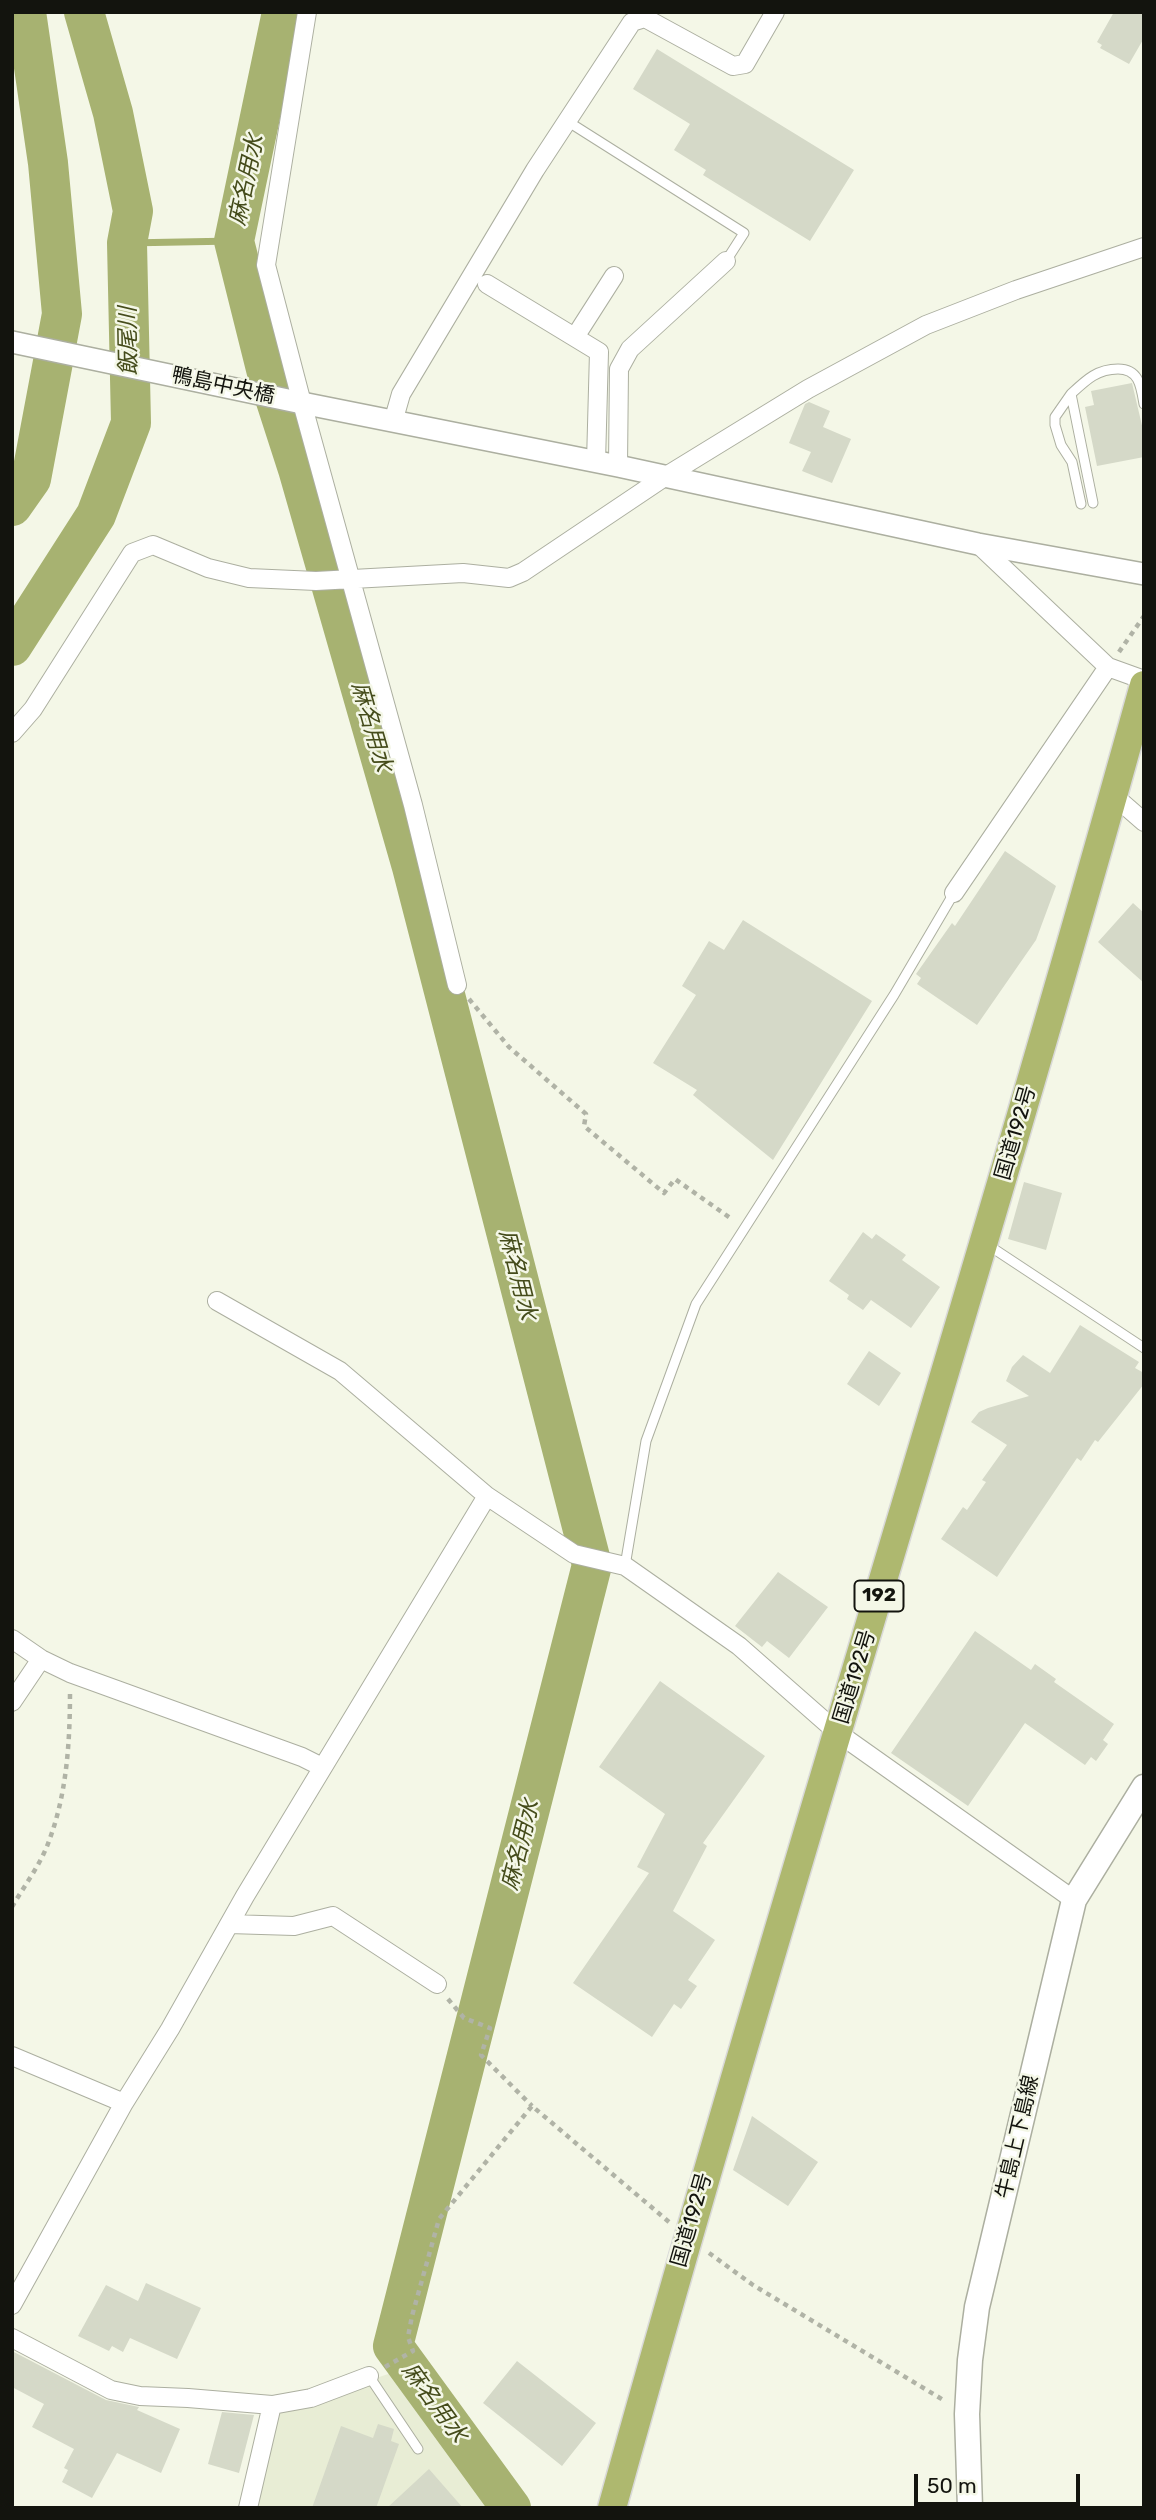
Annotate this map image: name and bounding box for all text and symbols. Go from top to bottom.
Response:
water label: 麻名用水 [224,132,270,228]
water label: 飯尾川 [115,306,143,376]
street label: 鴨島中央橋 [169,363,277,409]
water label: 麻名用水 [345,679,397,775]
street label: 国道192号 [991,1083,1041,1183]
water label: 麻名用水 [492,1227,542,1323]
road number: 192 [854,1580,903,1612]
street label: 国道192号 [829,1627,881,1727]
water label: 麻名用水 [496,1797,546,1893]
street label: 牛島上下島線 [992,2073,1044,2201]
street label: 国道192号 [667,2170,717,2270]
water label: 麻名用水 [396,2358,472,2448]
scale bar [918,2460,1084,2504]
text: 50 m [927,2473,977,2498]

